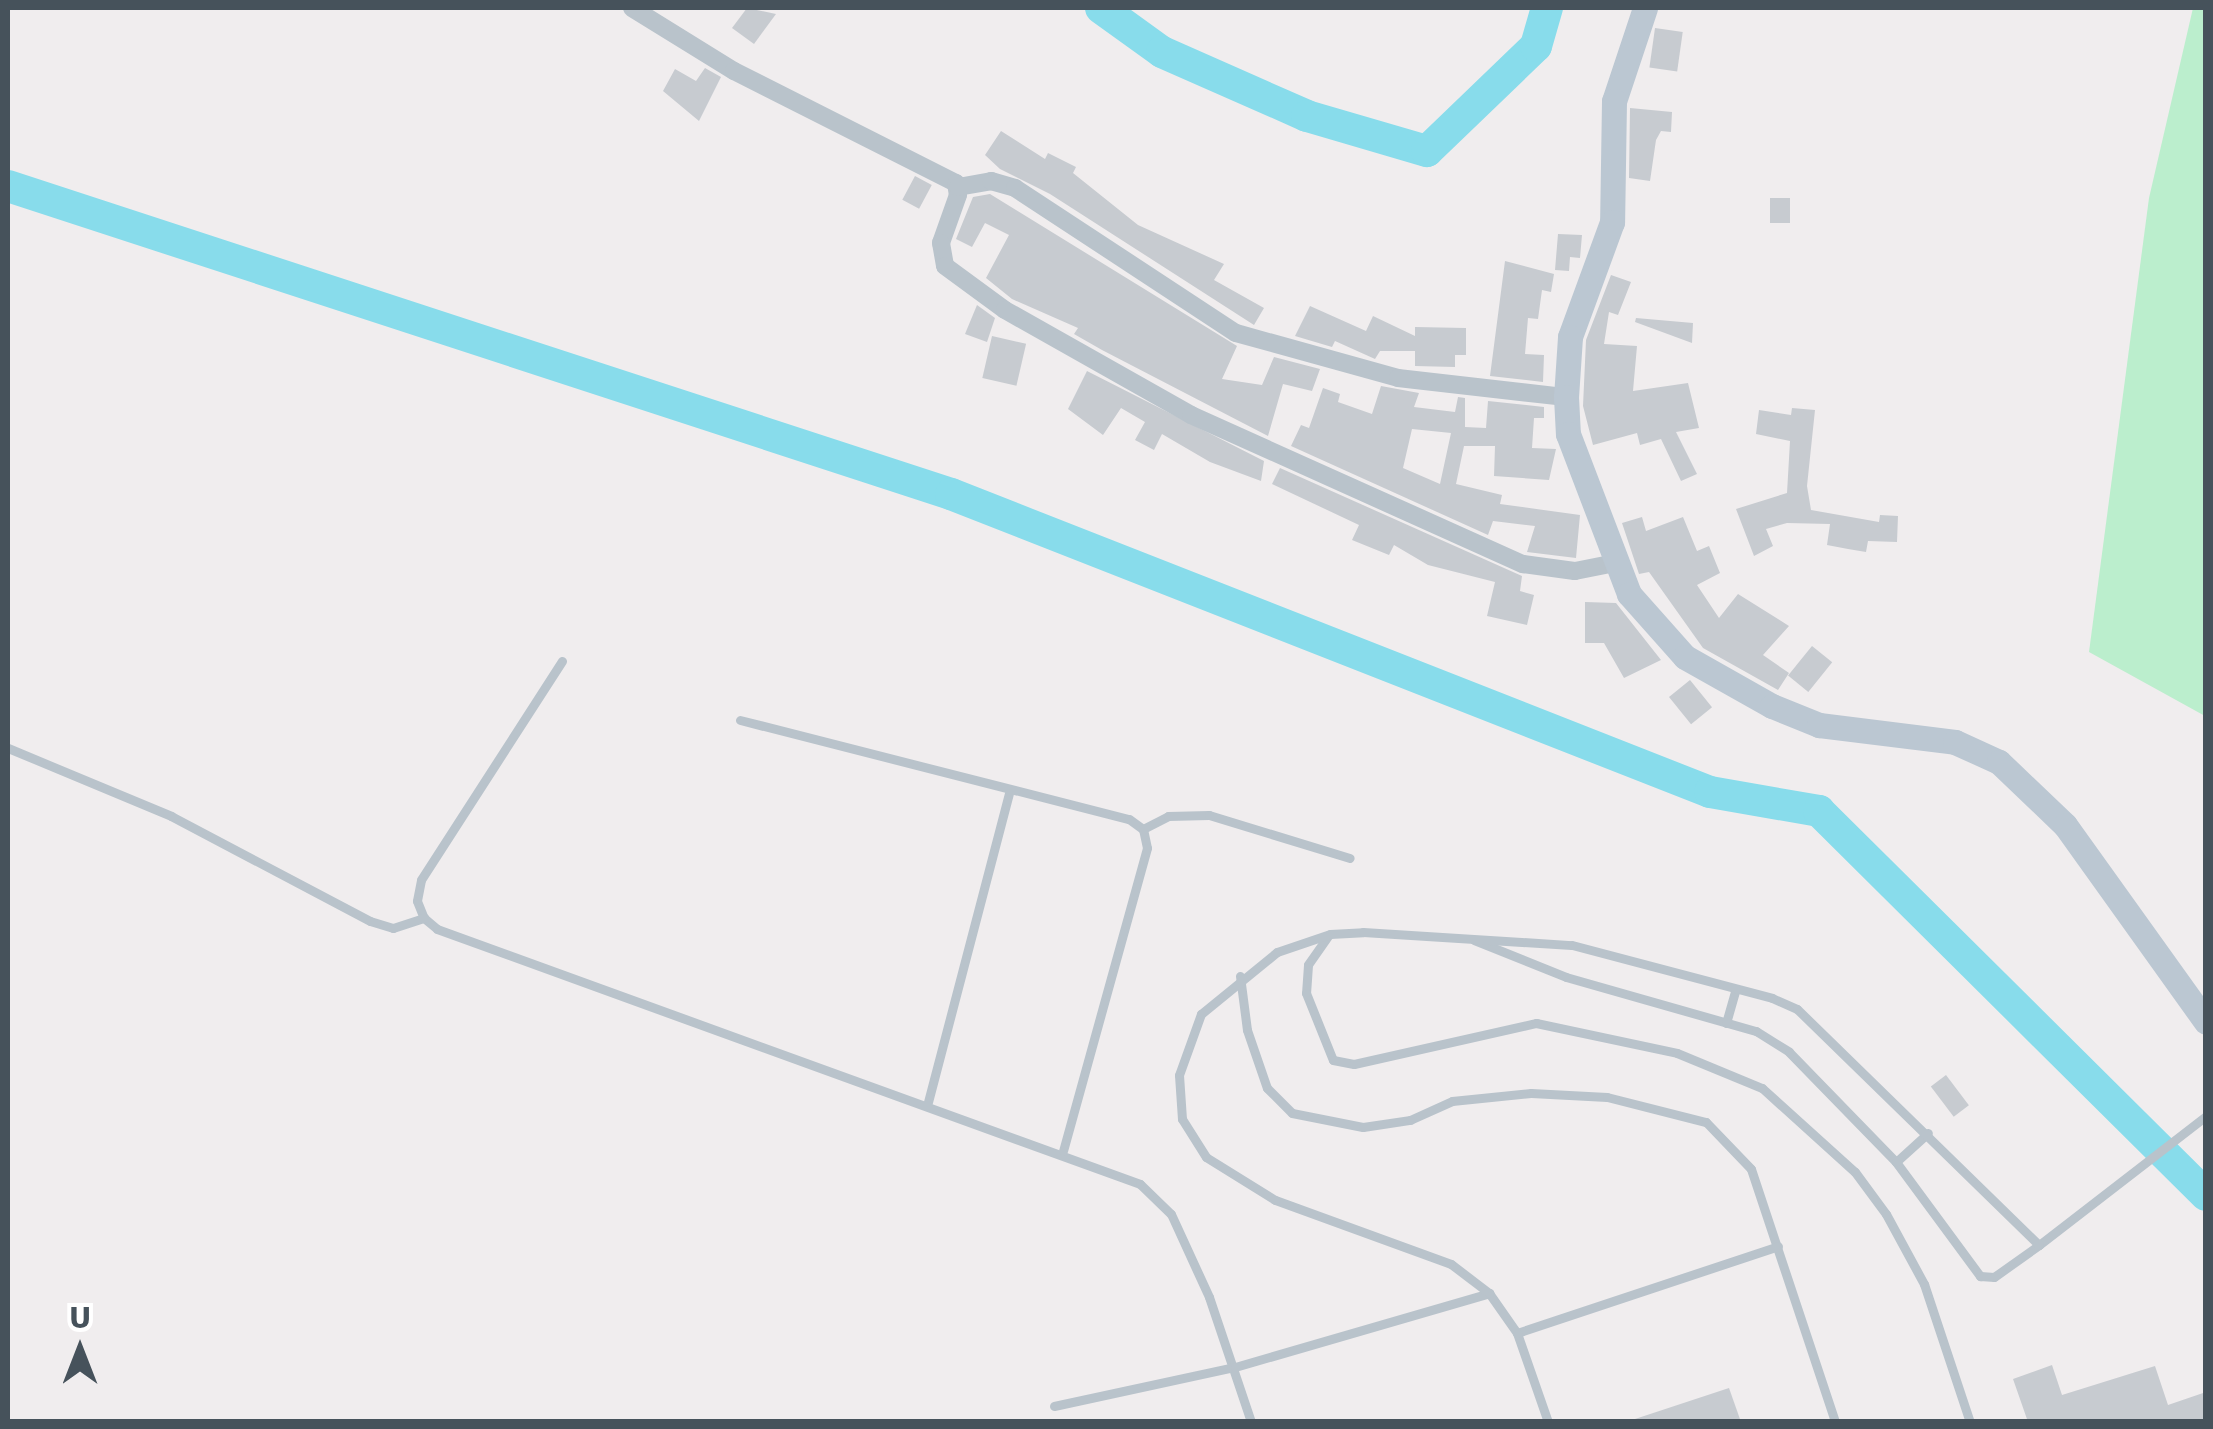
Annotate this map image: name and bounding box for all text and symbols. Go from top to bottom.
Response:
north arrow [30,1299,130,1399]
text: U [69,1302,91,1335]

